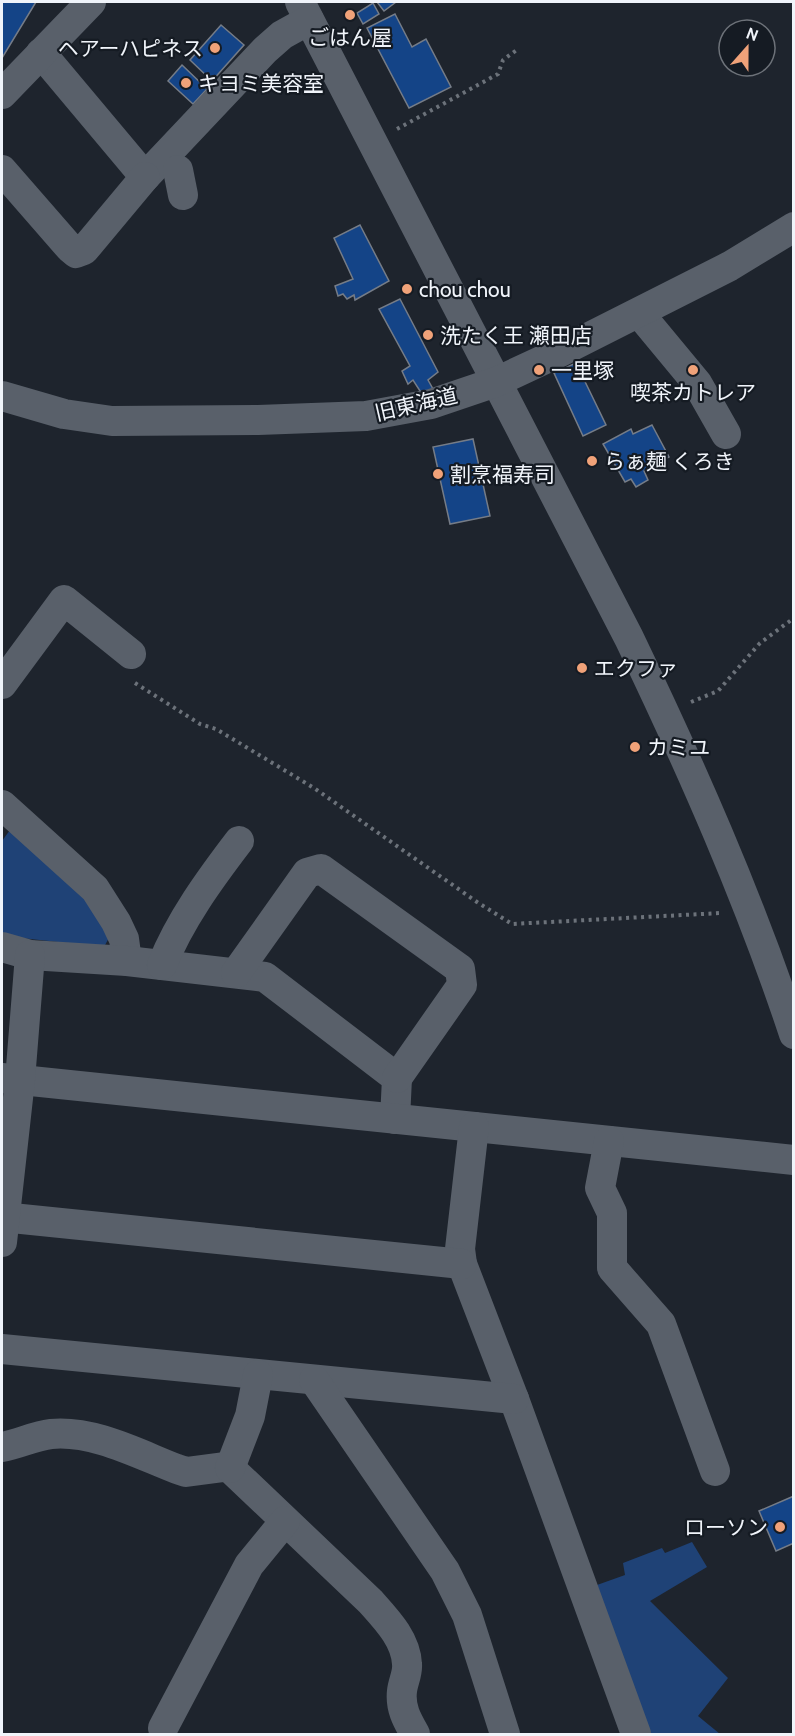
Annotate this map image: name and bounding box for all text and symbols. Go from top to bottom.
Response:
marker: ごはん屋 [343,8,357,22]
north arrow [717,18,777,78]
text: N [744,24,761,45]
place label: ごはん屋 [308,25,392,50]
place label: ヘアーハピネス [58,36,203,61]
marker: ヘアーハピネス [208,41,222,55]
place label: キヨミ美容室 [198,71,324,96]
marker: キヨミ美容室 [179,76,193,90]
place label: chou chou [419,277,511,302]
marker: chou chou [400,282,414,296]
place label: 洗たく王 瀬田店 [440,323,592,348]
marker: 洗たく王 瀬田店 [421,328,435,342]
place label: 一里塚 [551,358,614,383]
marker: 一里塚 [532,363,546,377]
marker: 喫茶カトレア [686,363,700,377]
place label: 喫茶カトレア [630,380,756,405]
street label: 旧東海道 [372,382,460,426]
place label: らぁ麺 くろき [604,449,735,474]
marker: らぁ麺 くろき [585,454,599,468]
place label: 割烹福寿司 [450,462,555,487]
marker: 割烹福寿司 [431,467,445,481]
place label: エクファ [594,656,678,681]
marker: エクファ [575,661,589,675]
place label: カミユ [647,735,710,760]
marker: カミユ [628,740,642,754]
place label: ローソン [684,1515,768,1540]
marker: ローソン [773,1520,787,1534]

